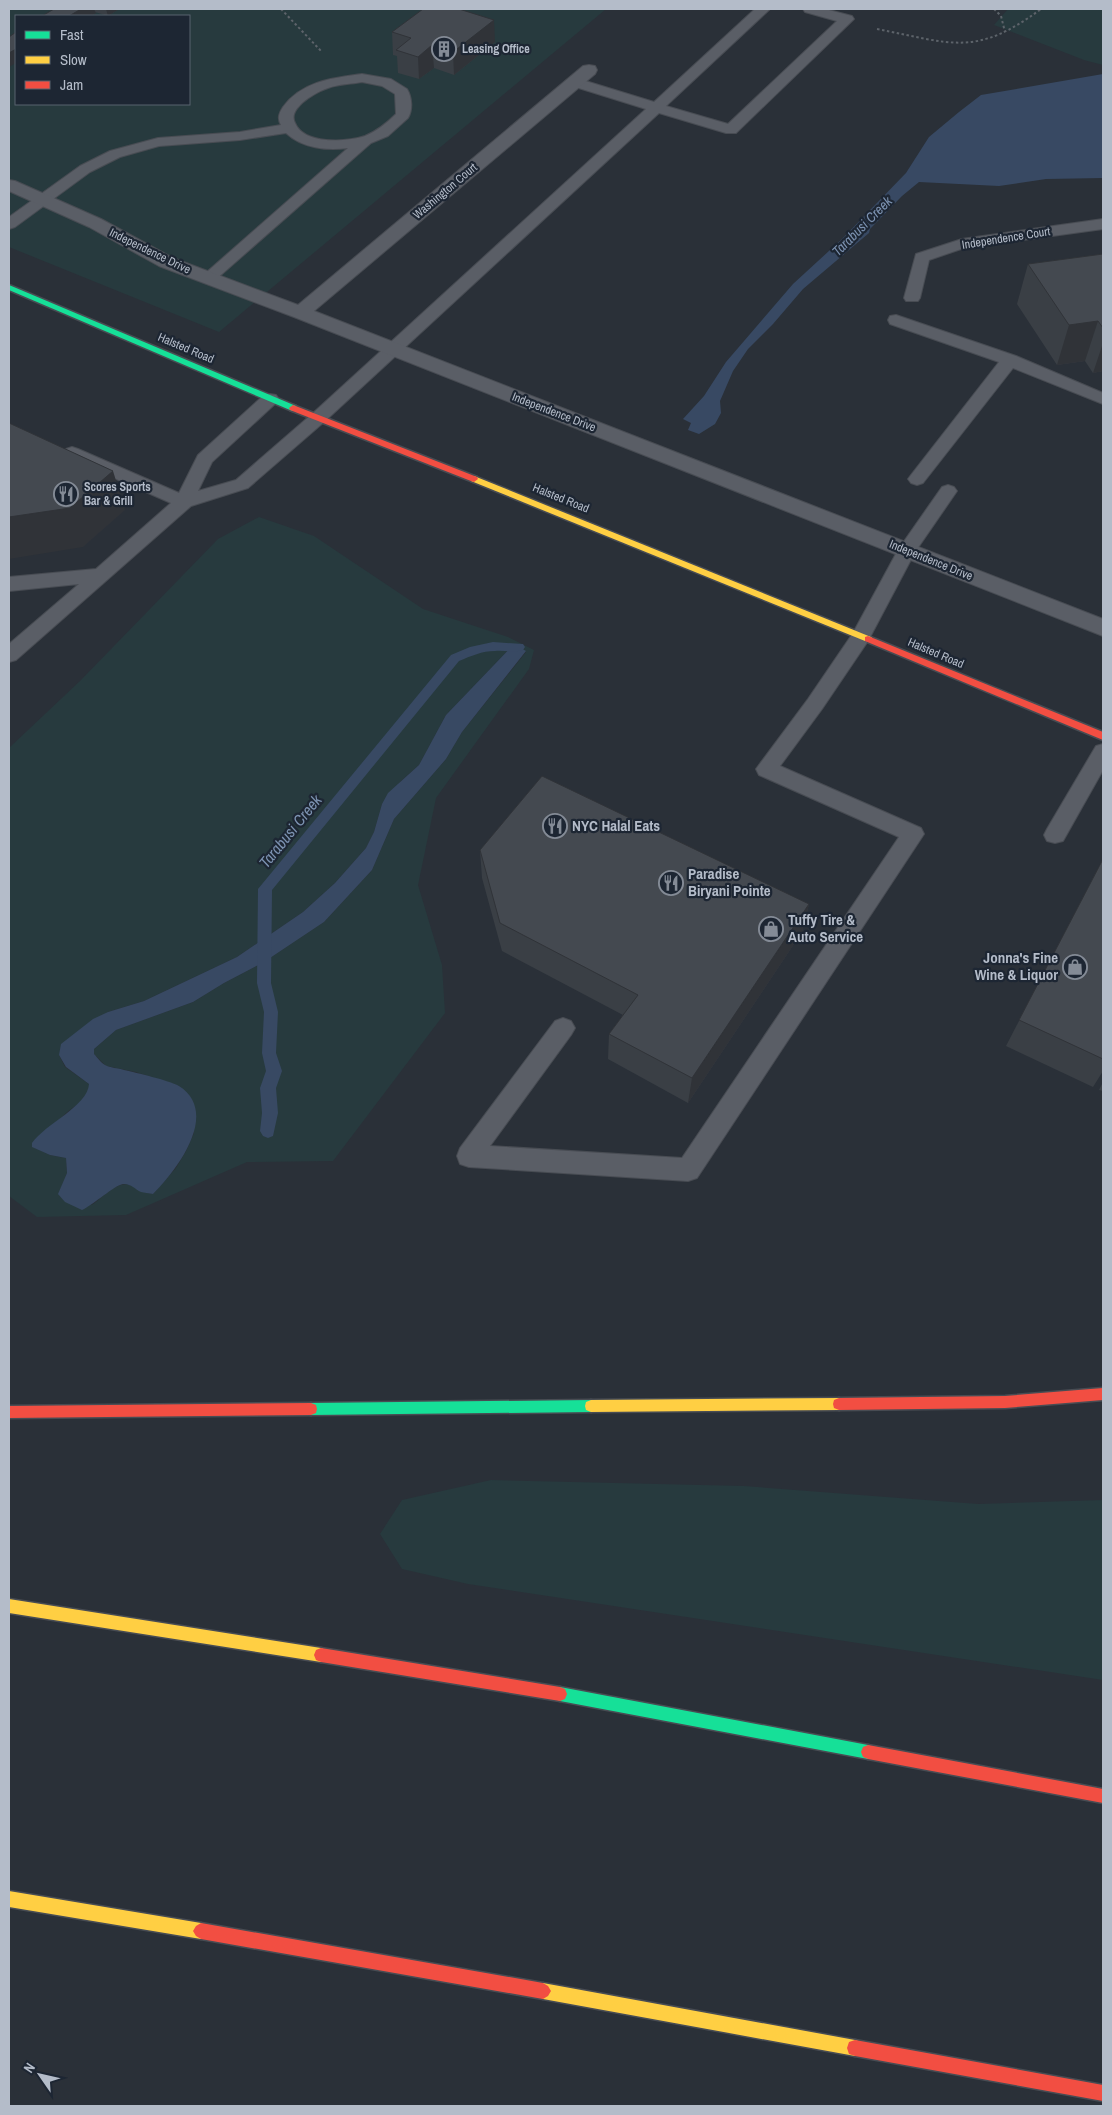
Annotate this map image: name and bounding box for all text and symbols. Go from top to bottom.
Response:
legend [15,15,190,105]
text: Fast [60,24,84,45]
building icon: Leasing Office [431,36,457,62]
place label: Leasing Office [462,41,530,57]
text: Slow [60,49,87,70]
text: Jam [60,74,83,95]
street label: Washington Court [410,159,481,223]
water label: Tarabusi Creek [828,191,897,260]
street label: Independence Court [961,223,1052,253]
street label: Independence Drive [107,224,193,278]
street label: Halsted Road [155,329,217,367]
street label: Independence Drive [510,389,598,435]
place label: Scores Sports Bar & Grill [84,479,151,509]
street label: Halsted Road [530,479,592,517]
restaurant icon: Scores Sports Bar & Grill [53,481,79,507]
street label: Independence Drive [887,536,975,584]
street label: Halsted Road [905,634,967,672]
water label: Tarabusi Creek [254,789,327,872]
restaurant icon: NYC Halal Eats [542,813,568,839]
place label: NYC Halal Eats [572,815,660,836]
place label: Paradise Biryani Pointe [688,863,771,901]
restaurant icon: Paradise Biryani Pointe [658,870,684,896]
place label: Tuffy Tire & Auto Service [788,909,863,947]
shop icon: Tuffy Tire & Auto Service [758,916,784,942]
place label: Jonna's Fine Wine & Liquor [975,947,1058,985]
shop icon: Jonna's Fine Wine & Liquor [1062,954,1088,980]
north arrow [15,2050,65,2100]
text: N [19,2059,39,2076]

